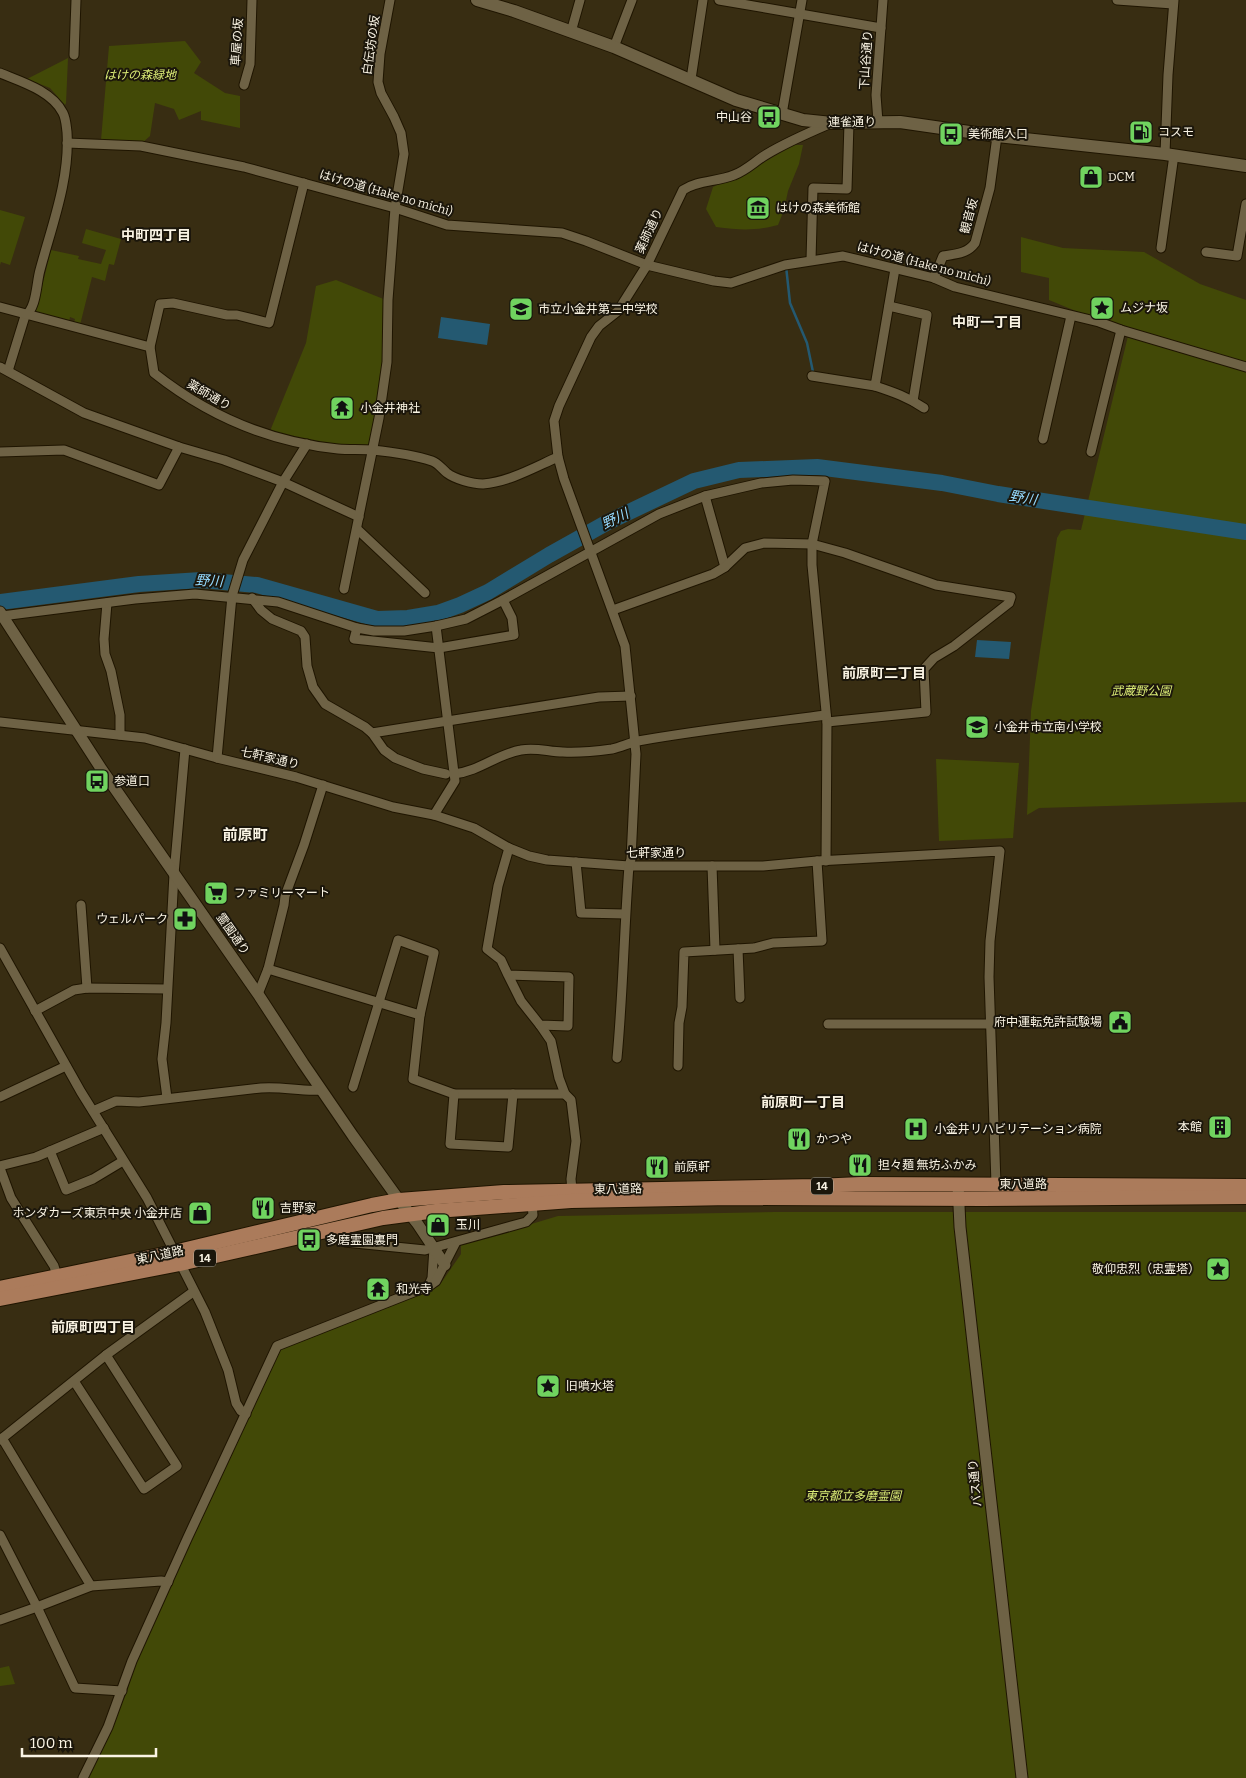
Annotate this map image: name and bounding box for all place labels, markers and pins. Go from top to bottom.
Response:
bus stop icon: 中山谷 [756,104,782,130]
place label: 中山谷 [716,110,752,124]
fuel station icon: コスモ [1128,119,1154,145]
bus stop icon: 美術館入口 [938,121,964,147]
place label: コスモ [1158,125,1194,139]
place label: 美術館入口 [968,127,1028,141]
shop icon: DCM [1078,164,1104,190]
place label: DCM [1108,170,1135,184]
museum icon: はけの森美術館 [745,195,771,221]
place label: はけの森美術館 [776,201,860,215]
place icon: ムジナ坂 [1089,295,1115,321]
school or university icon: 市立小金井第二中学校 [508,296,534,322]
place label: ムジナ坂 [1120,301,1168,315]
place label: 市立小金井第二中学校 [538,302,658,316]
temple icon: 小金井神社 [329,395,355,421]
place label: 小金井神社 [360,401,420,415]
school or university icon: 小金井市立南小学校 [964,714,990,740]
place label: 小金井市立南小学校 [994,720,1102,734]
bus stop icon: 参道口 [84,768,110,794]
place label: 参道口 [114,774,150,788]
supermarket icon: ファミリーマート [203,880,229,906]
place label: ファミリーマート [234,886,330,900]
pharmacy icon: ウェルパーク [172,906,198,932]
place label: ウェルパーク [96,912,168,926]
public building icon: 府中運転免許試験場 [1107,1009,1133,1035]
place label: 府中運転免許試験場 [994,1015,1102,1029]
building icon: 本館 [1207,1114,1233,1140]
hospital icon: 小金井リハビリテーション病院 [903,1116,929,1142]
place label: 本館 [1178,1120,1202,1134]
place label: 小金井リハビリテーション病院 [934,1122,1102,1136]
restaurant icon: かつや [786,1126,812,1152]
place label: かつや [816,1132,852,1146]
restaurant icon: 担々麺 無坊ふかみ [847,1152,873,1178]
restaurant icon: 前原軒 [644,1154,670,1180]
place label: 担々麺 無坊ふかみ [878,1158,976,1172]
place label: 前原軒 [674,1160,710,1174]
restaurant icon: 吉野家 [250,1195,276,1221]
shop icon: ホンダカーズ東京中央 小金井店 [187,1200,213,1226]
place label: 吉野家 [280,1201,316,1215]
place label: ホンダカーズ東京中央 小金井店 [12,1206,182,1220]
shop icon: 玉川 [425,1212,451,1238]
place label: 玉川 [456,1218,480,1232]
bus stop icon: 多磨霊園裏門 [296,1227,322,1253]
place label: 多磨霊園裏門 [326,1233,398,1247]
place icon: 敬仰忠烈（忠霊塔） [1205,1256,1231,1282]
place label: 敬仰忠烈（忠霊塔） [1092,1262,1200,1276]
temple icon: 和光寺 [365,1276,391,1302]
place label: 和光寺 [396,1282,432,1296]
place icon: 旧噴水塔 [535,1373,561,1399]
place label: 旧噴水塔 [566,1379,614,1393]

